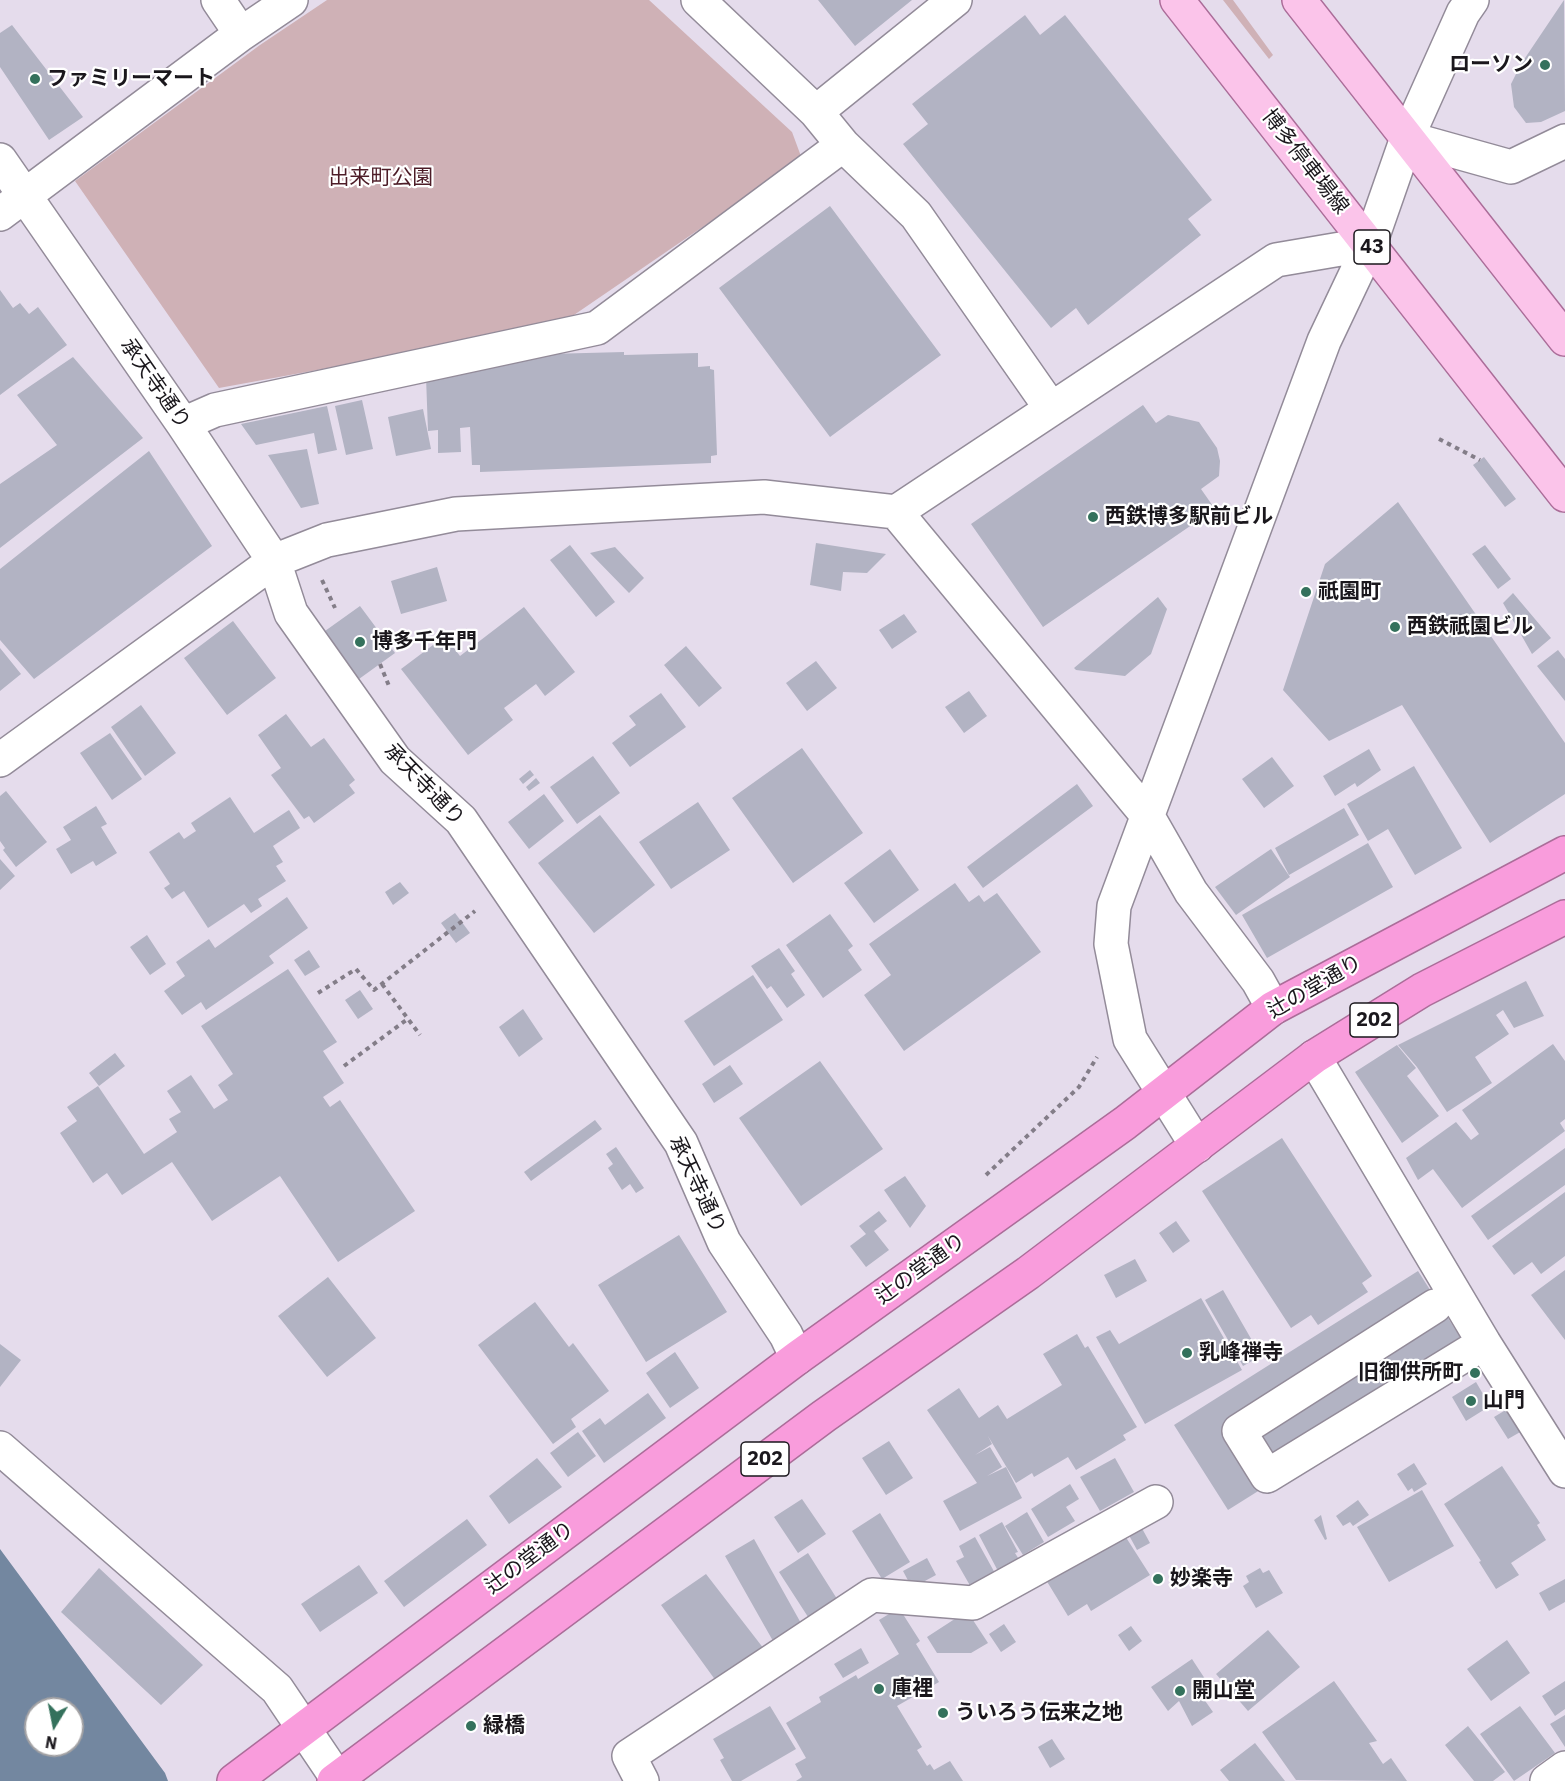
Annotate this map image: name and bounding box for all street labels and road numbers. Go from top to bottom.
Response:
street label: 博多停車場線 [1256,105,1354,219]
road number: 43 [1354,230,1390,264]
street label: 承天寺通り [115,334,195,434]
street label: 承天寺通り [378,738,470,832]
street label: 辻の堂通り [1263,950,1367,1024]
road number: 202 [1350,1003,1398,1037]
street label: 承天寺通り [663,1132,731,1238]
street label: 辻の堂通り [871,1228,971,1310]
road number: 202 [741,1442,789,1476]
street label: 辻の堂通り [480,1516,580,1600]

